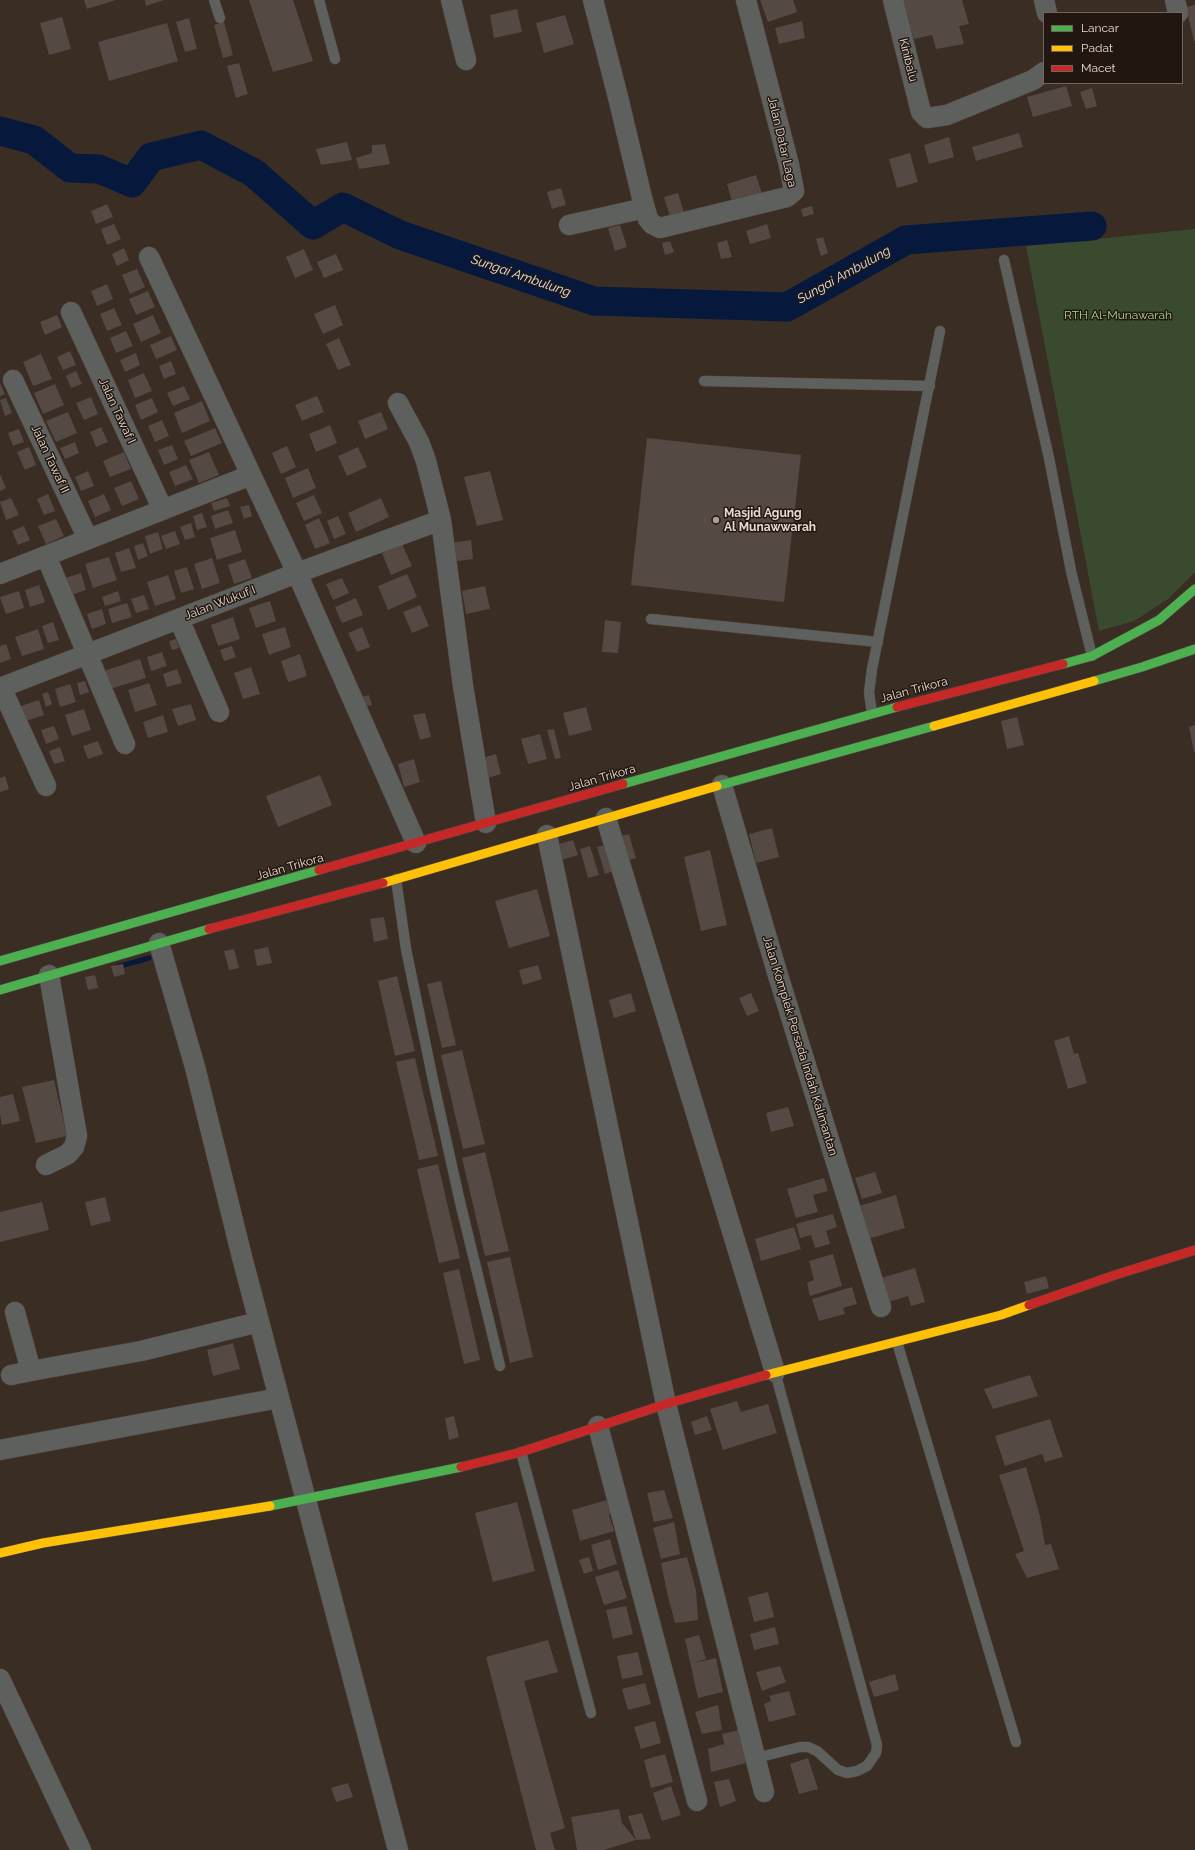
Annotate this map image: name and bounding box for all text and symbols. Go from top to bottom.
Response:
legend [1043,12,1183,84]
text: Lancar [1081,21,1119,35]
street label: Kinibalu [896,37,920,83]
text: Padat [1081,41,1113,55]
text: Macet [1081,61,1116,75]
street label: Jalan Datar Laga [765,95,799,189]
water label: Sungai Ambulung [795,243,893,307]
water label: Sungai Ambulung [469,252,573,300]
park label: RTH Al-Munawarah [1064,308,1172,322]
street label: Jalan Tawaf I [96,376,138,446]
street label: Jalan Tawaf II [28,423,72,495]
place label: Masjid Agung Al Munawwarah [724,506,816,534]
marker: Masjid Agung Al Munawwarah [711,515,721,525]
street label: Jalan Wukuf I [183,583,257,623]
street label: Jalan Trikora [879,674,949,706]
street label: Jalan Trikora [567,762,637,794]
street label: Jalan Trikora [255,851,325,883]
street label: Jalan Komplek Persada Indah Kalimantan [760,934,840,1158]

